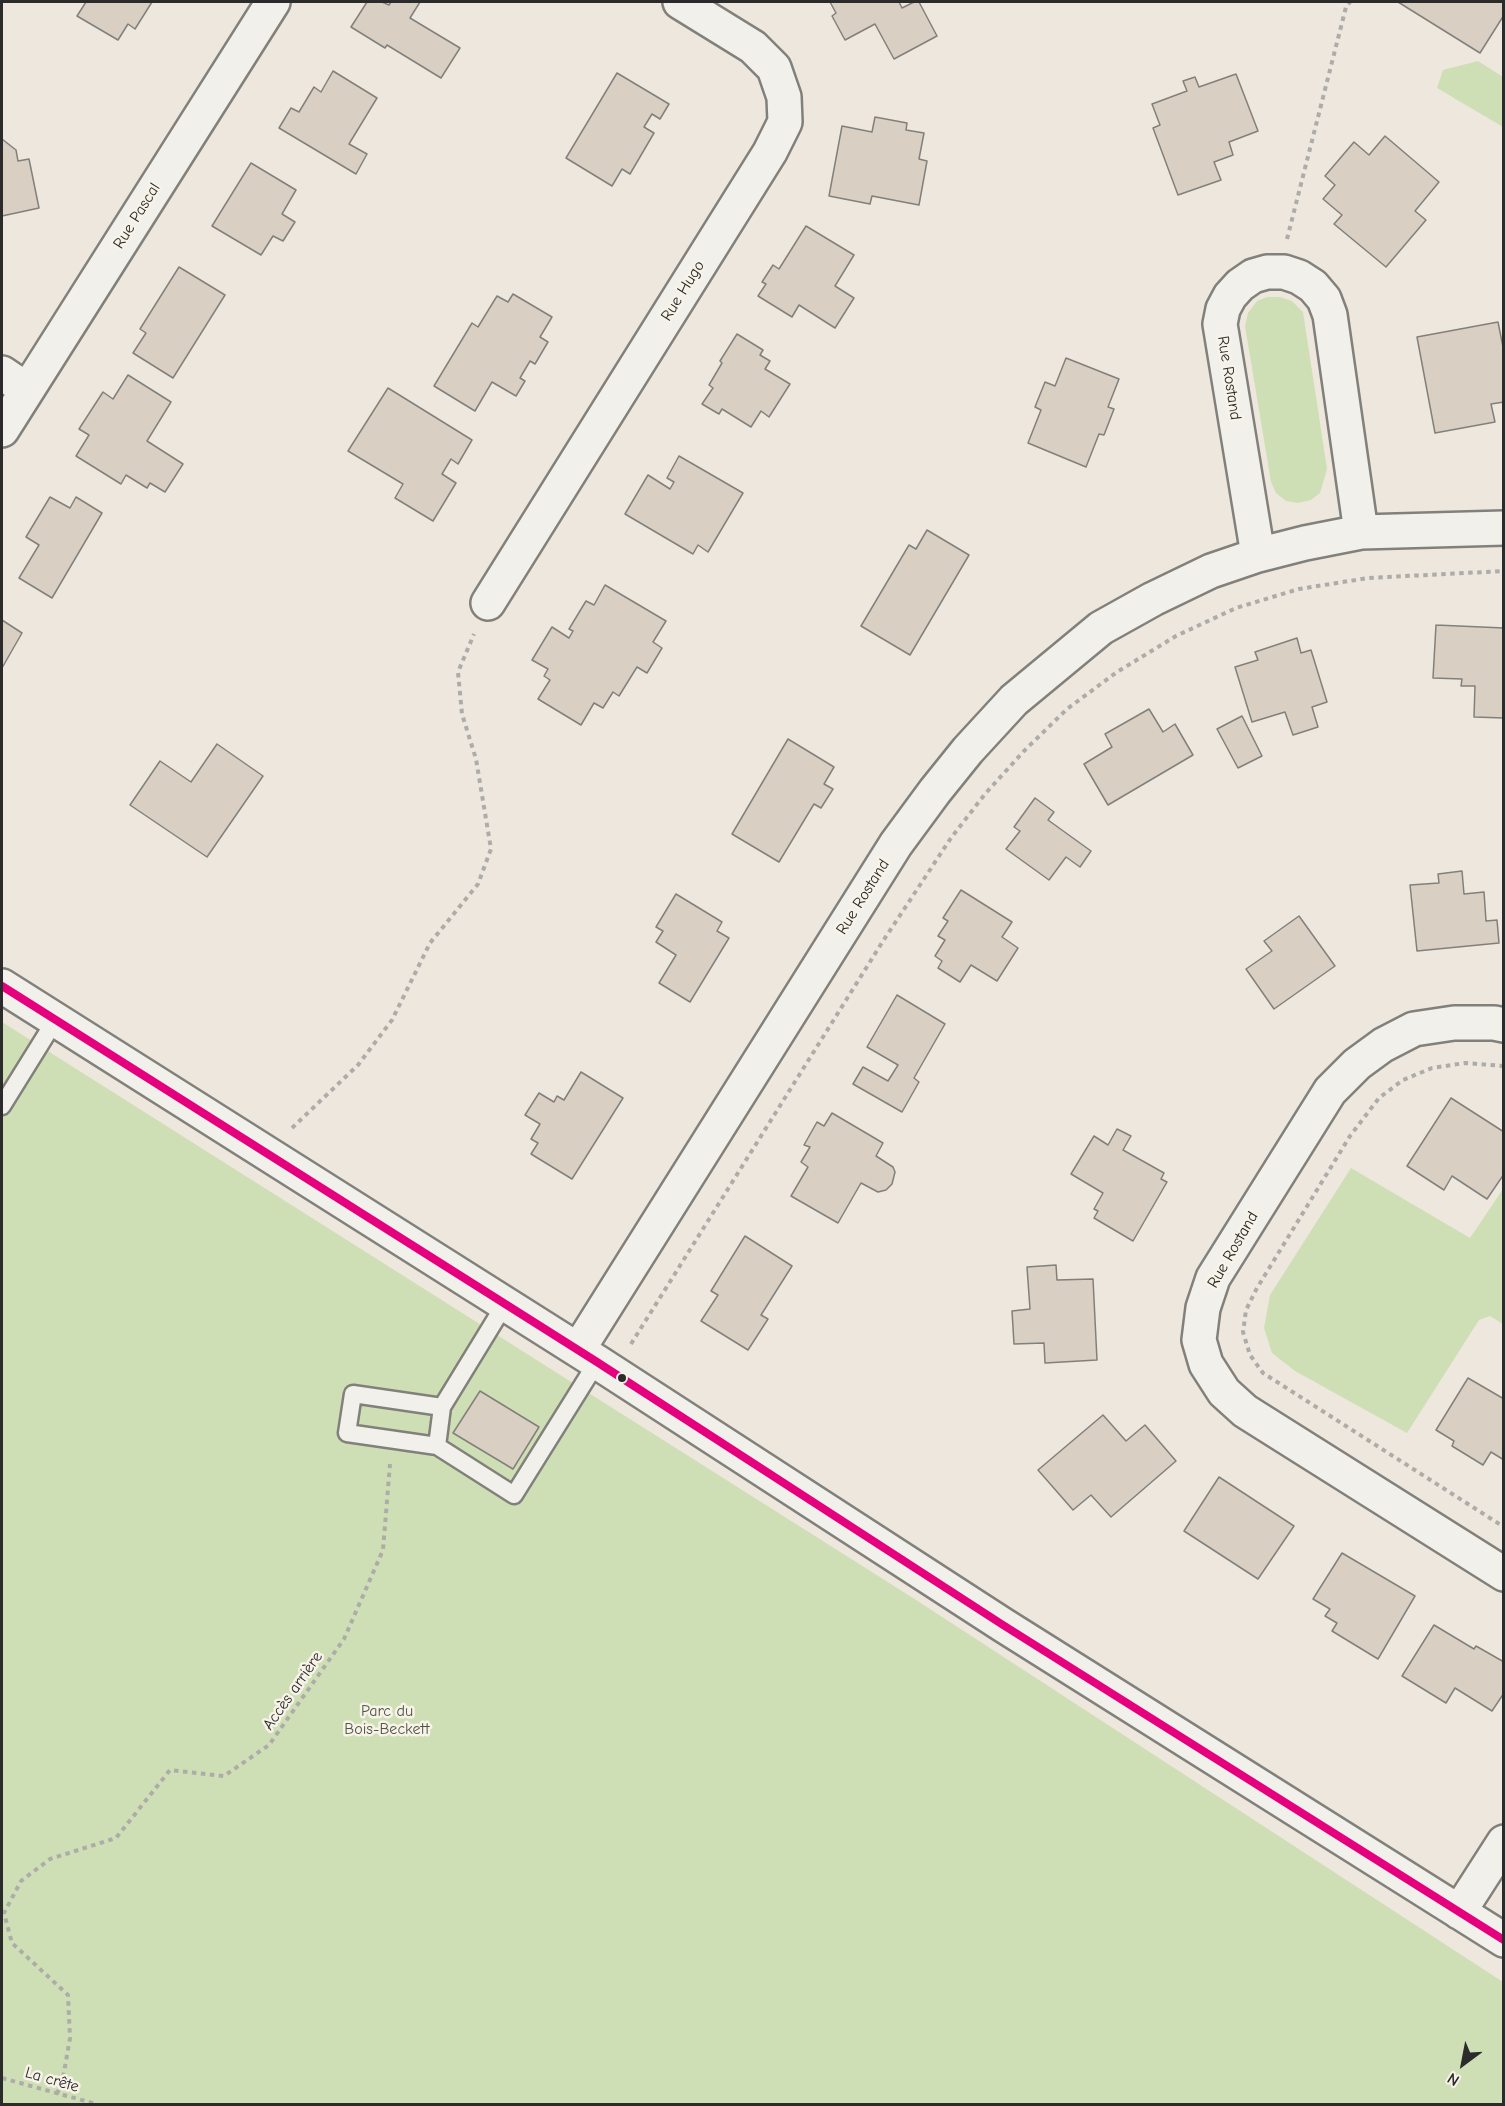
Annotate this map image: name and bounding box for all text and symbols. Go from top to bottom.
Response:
street label: Rue Pascal [109,180,165,252]
street label: Rue Hugo [657,257,709,325]
street label: Rue Rostand [1213,334,1245,422]
street label: Rue Rostand [832,856,894,938]
street label: Rue Rostand [1203,1208,1263,1292]
unlabelled marker [616,1372,628,1384]
street label: Accès arrière [259,1648,327,1734]
park label: Parc du Bois-Beckett [344,1701,430,1739]
north arrow [1433,2034,1493,2094]
street label: La crête [23,2063,81,2097]
text: N [1444,2069,1463,2090]

